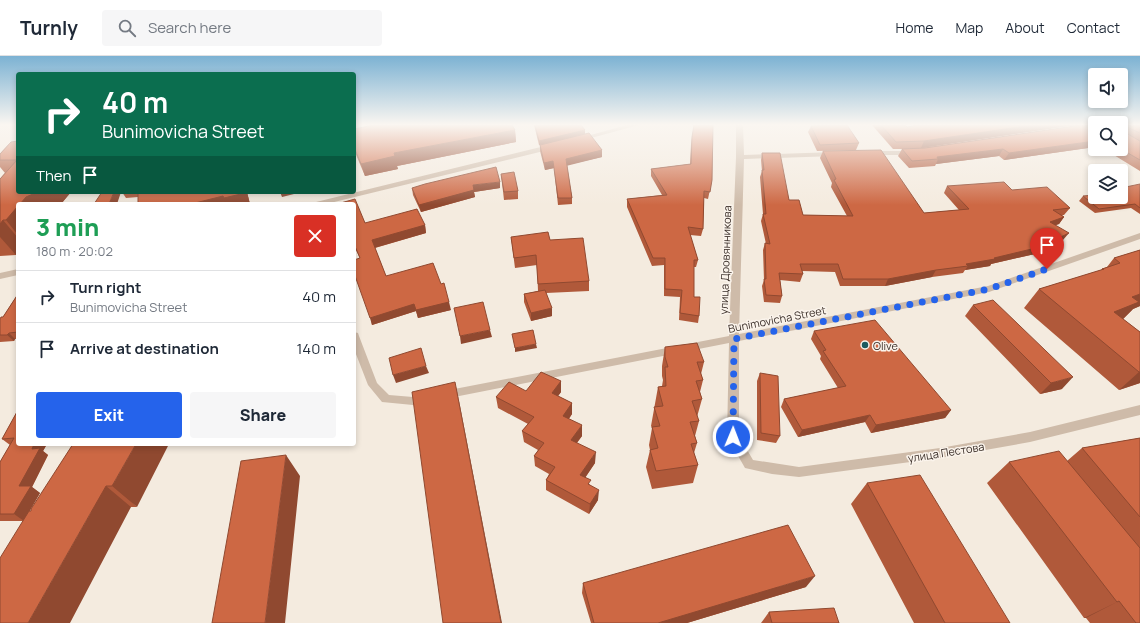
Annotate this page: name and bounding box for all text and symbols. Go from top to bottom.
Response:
search box [102,10,382,46]
text: Turnly [20,15,78,41]
icon: search [116,17,138,39]
text: Search here [148,17,231,38]
text: Home [896,18,933,37]
text: Map [955,18,983,37]
text: About [1005,18,1045,37]
text: Contact [1067,18,1120,37]
map controls [1088,68,1128,204]
button: sound [1088,68,1128,108]
text: 40 m [102,83,168,121]
icon: right [36,88,88,140]
button: search [1088,116,1128,156]
text: Bunimovicha Street [102,119,265,143]
icon: arrive [79,164,101,186]
button: layers [1088,164,1128,204]
text: Then [36,165,71,186]
street label: улица Дровянникова [716,205,734,315]
text: 3 min [36,210,99,243]
button: close [294,215,336,257]
pin [1030,228,1064,269]
icon: arrive [1036,234,1058,256]
text: 180 m · 20:02 [36,242,113,260]
text: Turn right [70,277,141,298]
icon: right [36,286,58,308]
text: 40 m [302,286,336,307]
text: Bunimovicha Street [70,298,187,316]
street label: Bunimovicha Street [727,302,827,336]
icon: arrive [36,338,58,360]
text: Arrive at destination [70,338,219,359]
text: 140 m [296,338,336,359]
place label: Olive [873,338,898,353]
marker: Olive [860,340,870,350]
button: Exit [36,392,182,438]
button: Share [190,392,336,438]
position arrow [712,416,754,458]
street label: улица Пестова [907,439,985,465]

